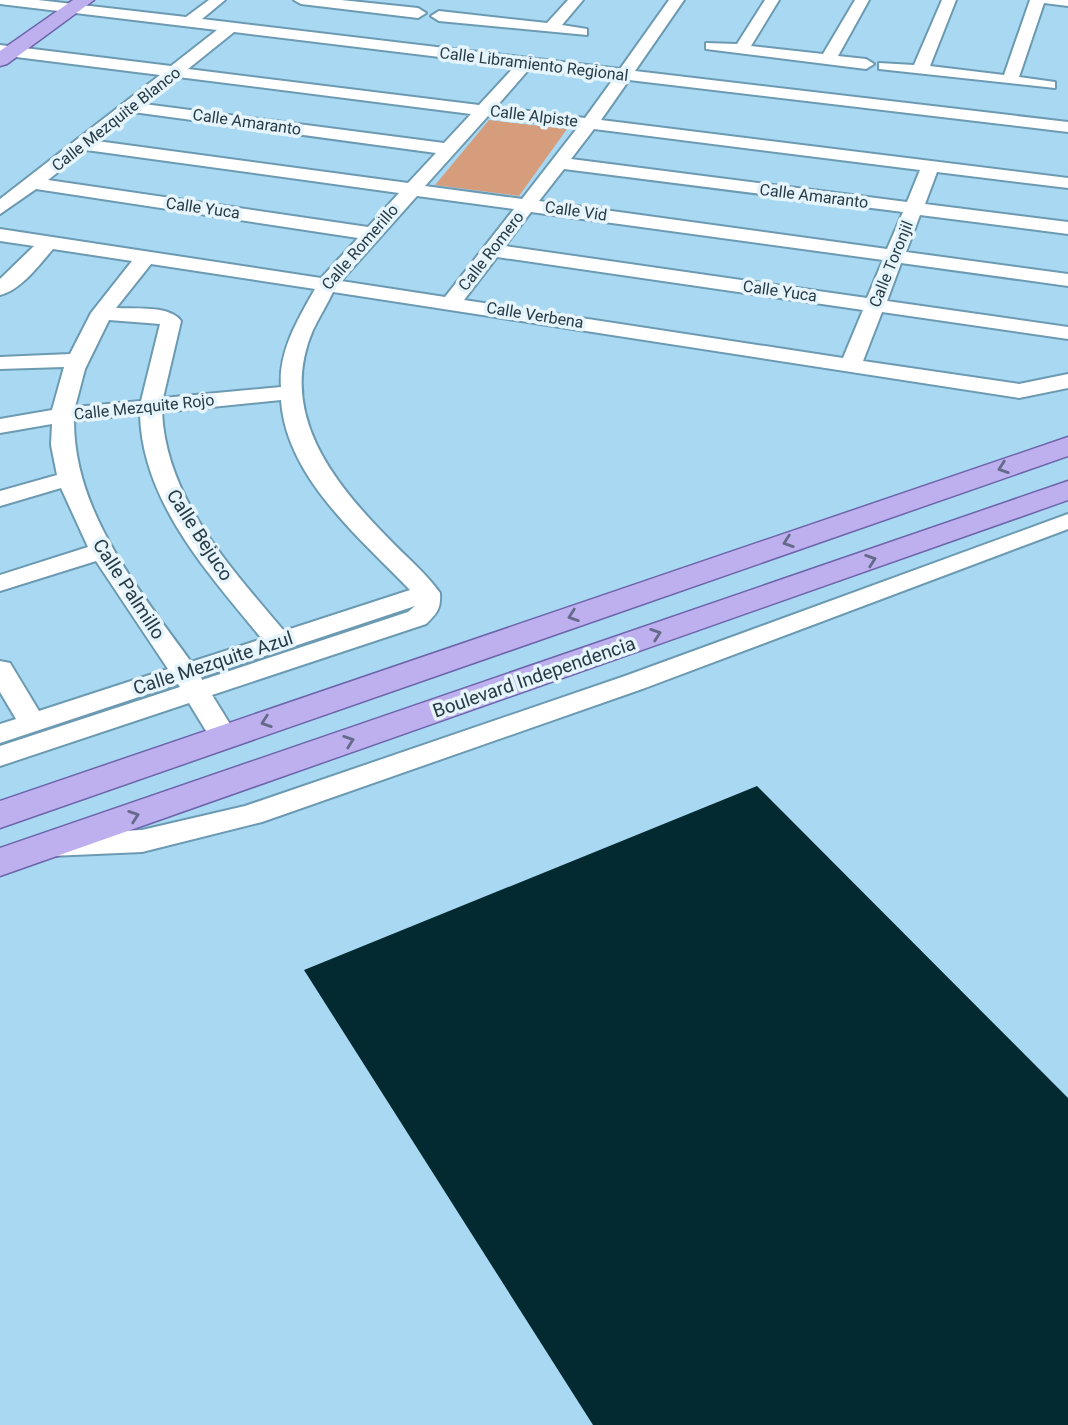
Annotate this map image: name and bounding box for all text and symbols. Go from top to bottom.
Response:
street label: Calle Libramiento Regional [439,43,629,85]
street label: Calle Mezquite Blanco [48,63,184,175]
street label: Calle Alpiste [489,101,579,131]
street label: Calle Amaranto [192,105,302,139]
street label: Calle Amaranto [759,180,869,212]
street label: Calle Yuca [165,193,241,223]
street label: Calle Vid [544,197,608,225]
street label: Calle Romerillo [318,200,402,294]
street label: Calle Romero [454,208,528,294]
street label: Calle Toronjil [865,218,917,310]
street label: Calle Yuca [742,276,818,306]
street label: Calle Verbena [485,298,585,332]
street label: Calle Mezquite Rojo [73,390,215,424]
one-way arrow [998,460,1010,474]
street label: Calle Bejuco [162,485,238,585]
one-way arrow [783,534,795,548]
street label: Calle Palmillo [88,535,170,643]
one-way arrow [865,554,877,568]
one-way arrow [568,608,580,622]
street label: Calle Mezquite Azul [130,626,296,700]
one-way arrow [650,628,662,642]
street label: Boulevard Independencia [430,632,638,722]
one-way arrow [260,714,272,728]
one-way arrow [342,735,355,749]
one-way arrow [128,810,140,824]

